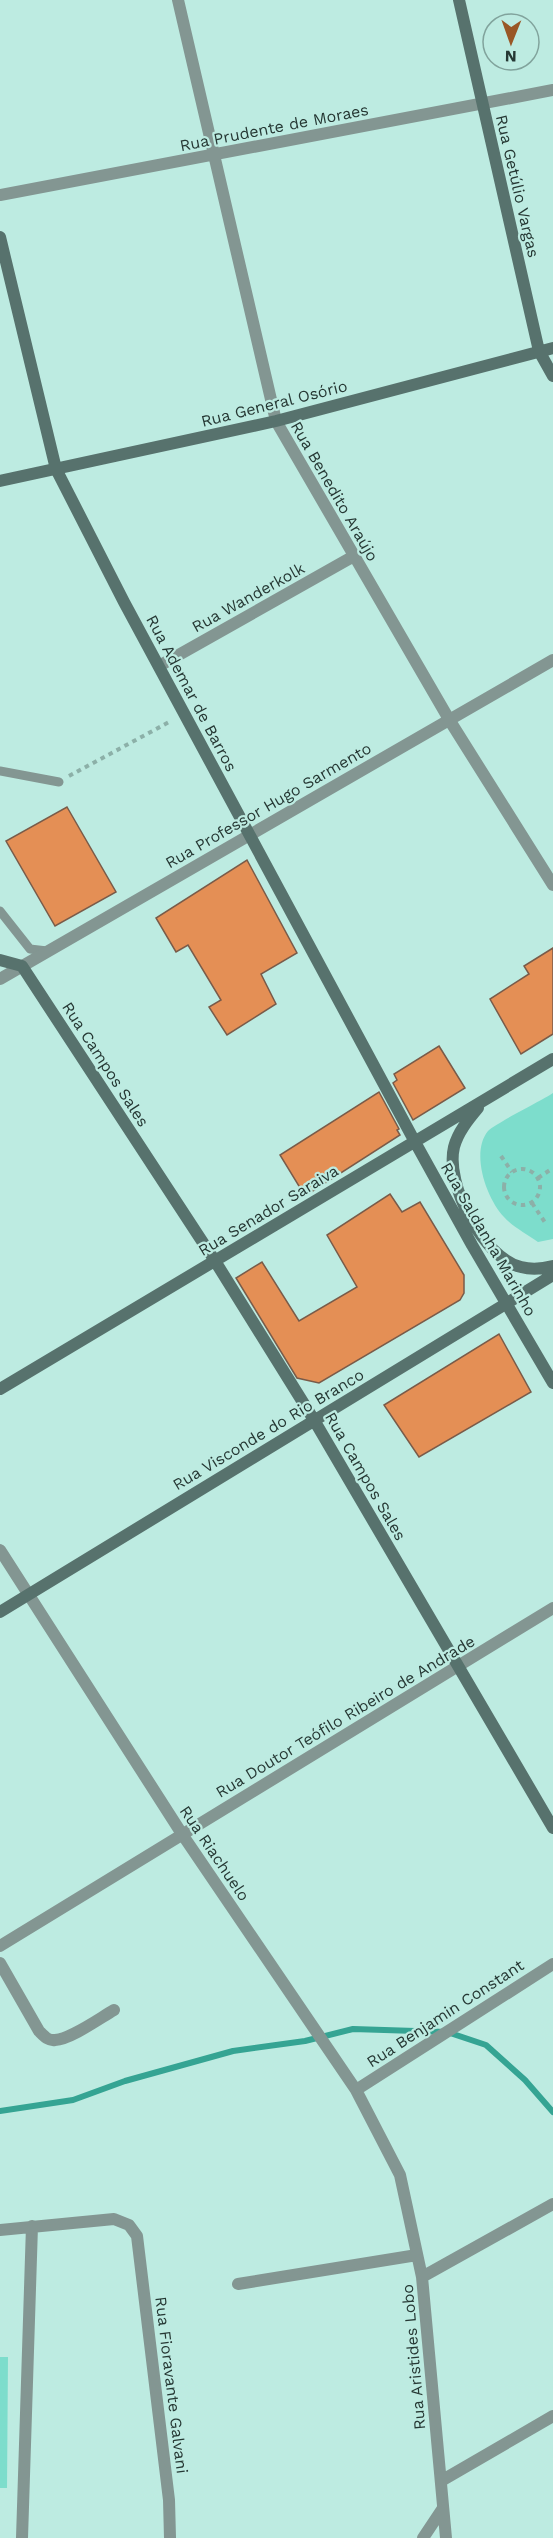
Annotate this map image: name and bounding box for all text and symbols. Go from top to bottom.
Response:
north arrow [481,12,541,72]
text: N [505,47,517,66]
street label: Rua Prudente de Moraes [178,100,370,155]
street label: Rua Getúlio Vargas [492,113,543,259]
street label: Rua General Osório [199,376,349,431]
street label: Rua Benedito Araújo [287,418,382,565]
street label: Rua Wanderkolk [189,559,308,636]
street label: Rua Ademar de Barros [142,612,241,775]
street label: Rua Professor Hugo Sarmento [162,739,375,872]
street label: Rua Campos Sales [58,998,153,1130]
street label: Rua Saldanha Marinho [437,1159,540,1320]
street label: Rua Senador Saraiva [195,1161,342,1260]
street label: Rua Visconde do Rio Branco [169,1365,367,1494]
street label: Rua Campos Sales [321,1409,410,1544]
street label: Rua Doutor Teófilo Ribeiro de Andrade [212,1631,478,1802]
street label: Rua Riachuelo [176,1802,253,1905]
street label: Rua Benjamin Constant [363,1955,528,2071]
street label: Rua Aristides Lobo [398,2283,429,2431]
street label: Rua Fioravante Galvani [151,2296,192,2475]

